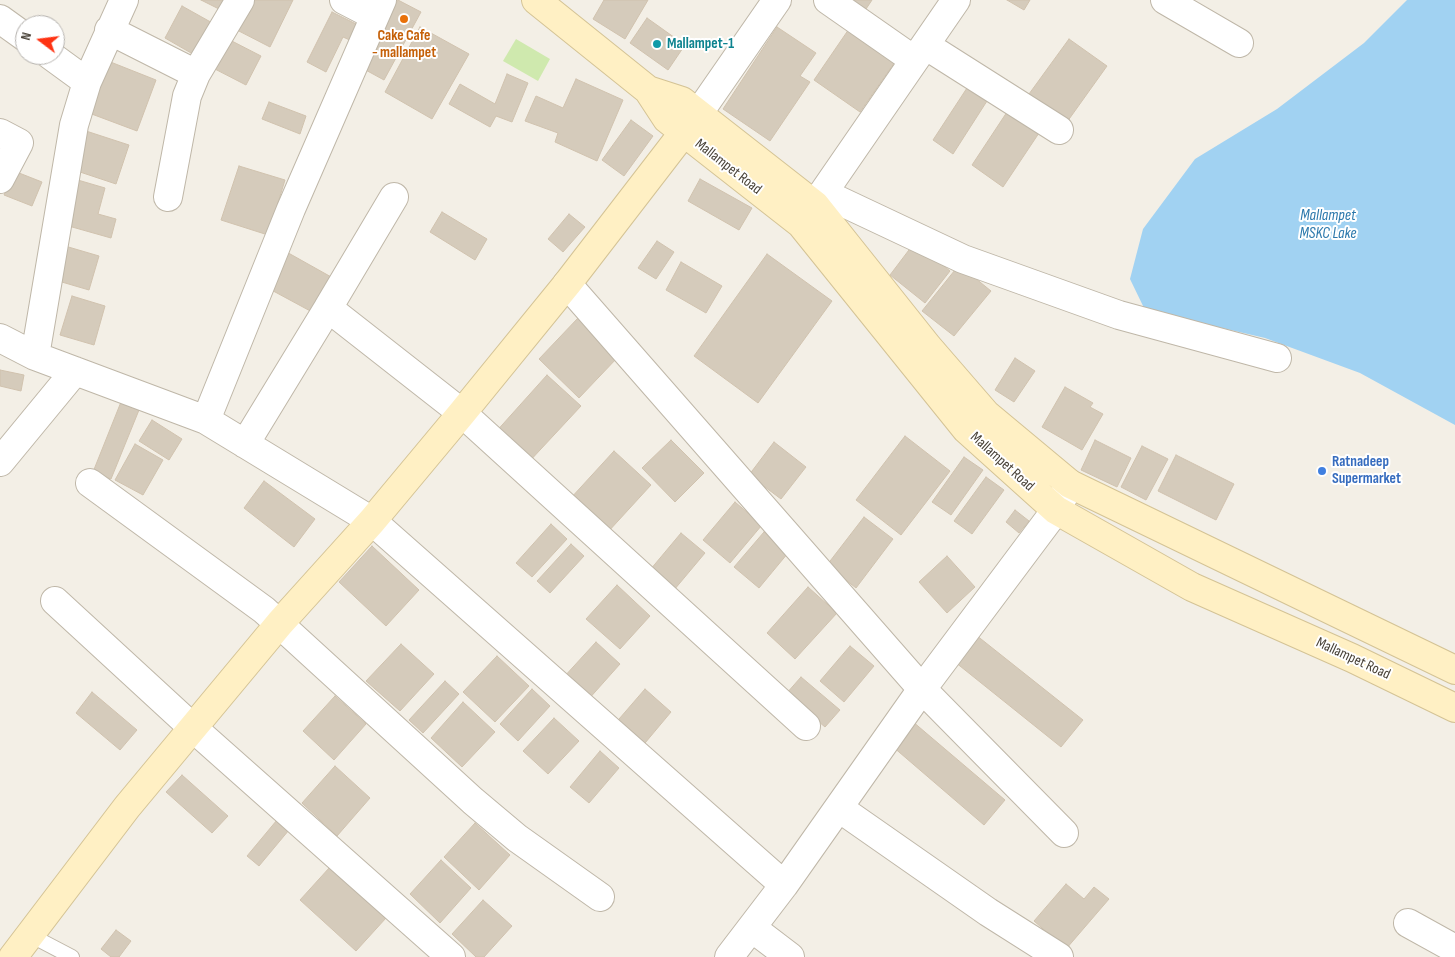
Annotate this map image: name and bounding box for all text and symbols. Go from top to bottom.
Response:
marker: Cake Cafe - mallampet [398,13,410,25]
north arrow [15,15,65,65]
place label: Cake Cafe - mallampet [372,27,436,62]
text: N [17,30,35,42]
place label: Mallampet-1 [667,35,734,53]
marker: Mallampet-1 [651,38,663,50]
street label: Mallampet Road [691,135,765,199]
water label: Mallampet MSKC Lake [1299,206,1357,244]
street label: Mallampet Road [966,429,1038,495]
place label: Ratnadeep Supermarket [1332,453,1401,488]
marker: Ratnadeep Supermarket [1316,465,1328,477]
street label: Mallampet Road [1313,634,1393,684]

